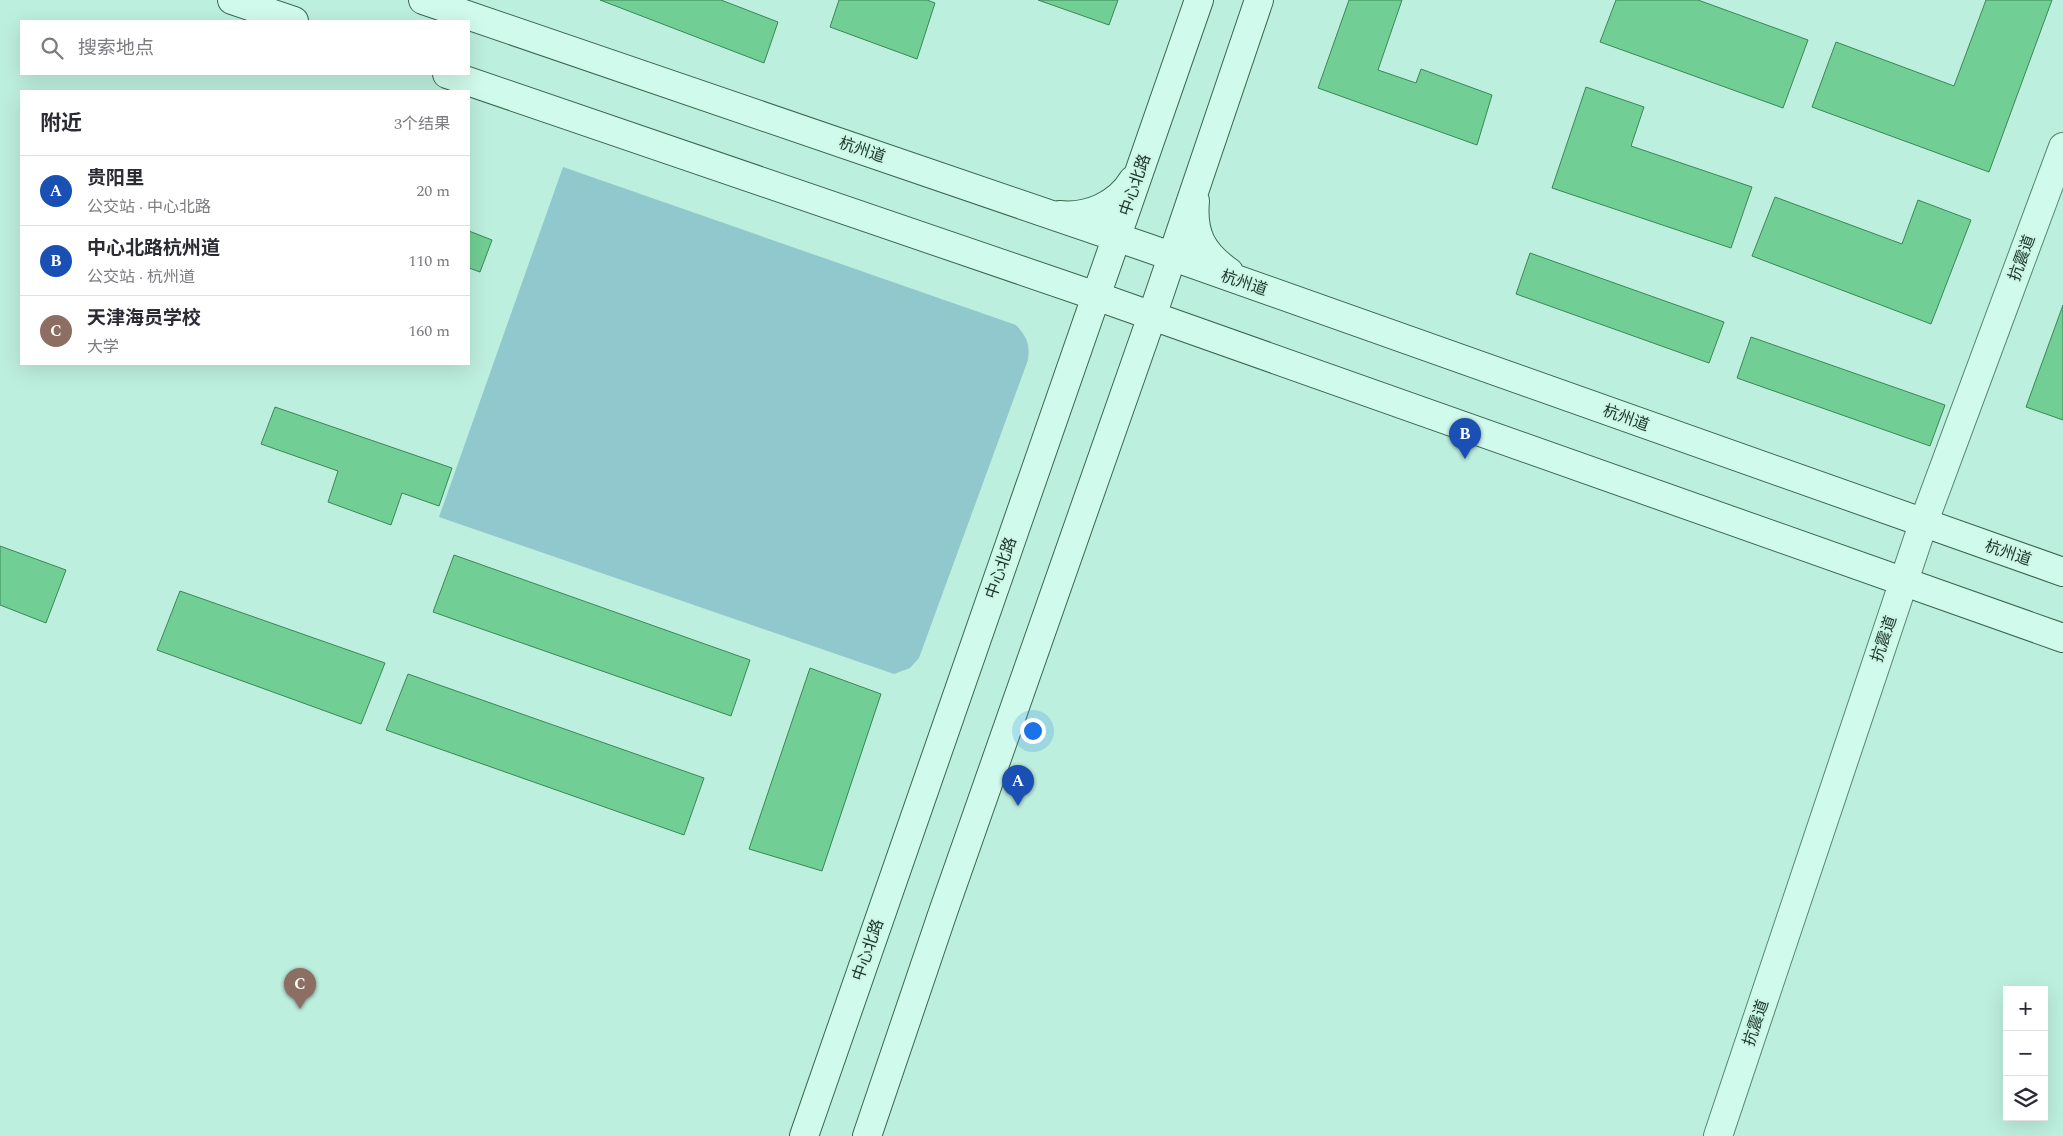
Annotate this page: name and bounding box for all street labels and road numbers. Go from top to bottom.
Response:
street label: 杭州道 [835,131,889,169]
street label: 中心北路 [1113,151,1157,219]
street label: 抗震道 [2003,231,2041,285]
street label: 杭州道 [1217,264,1271,302]
street label: 杭州道 [1599,399,1653,437]
street label: 中心北路 [979,534,1023,602]
street label: 杭州道 [1981,534,2035,572]
street label: 抗震道 [1865,612,1903,666]
street label: 中心北路 [846,916,890,984]
street label: 抗震道 [1737,996,1775,1050]

